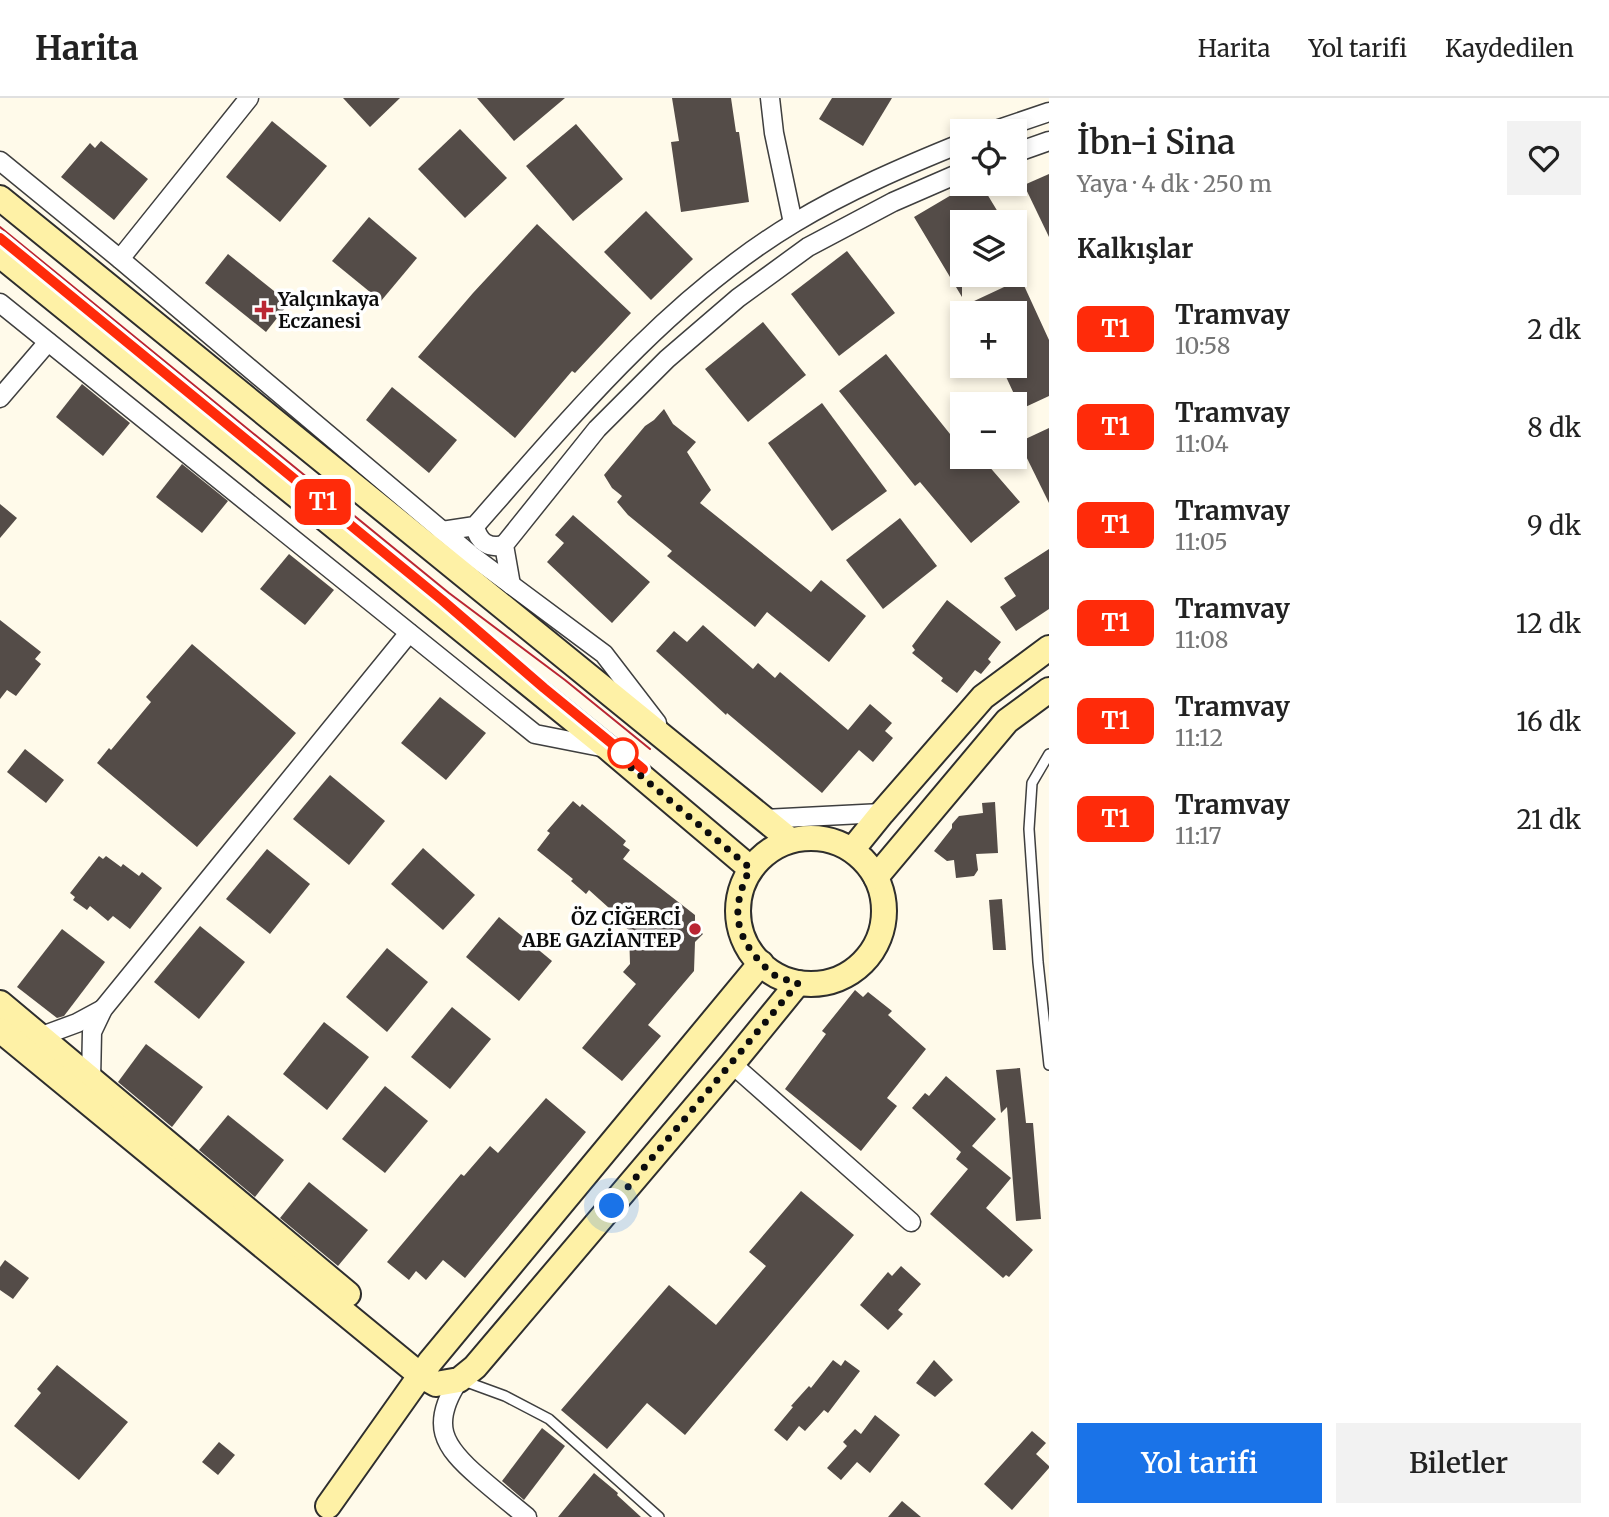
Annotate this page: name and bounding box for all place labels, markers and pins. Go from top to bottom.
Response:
place label: Yalçınkaya Eczanesi [277,287,380,333]
marker: Yalçınkaya Eczanesi [256,302,272,318]
unlabelled marker [608,738,638,768]
place label: ÖZ CİĞERCİ ABE GAZİANTEP [521,906,681,952]
marker: ÖZ CİĞERCİ ABE GAZİANTEP [687,921,703,937]

